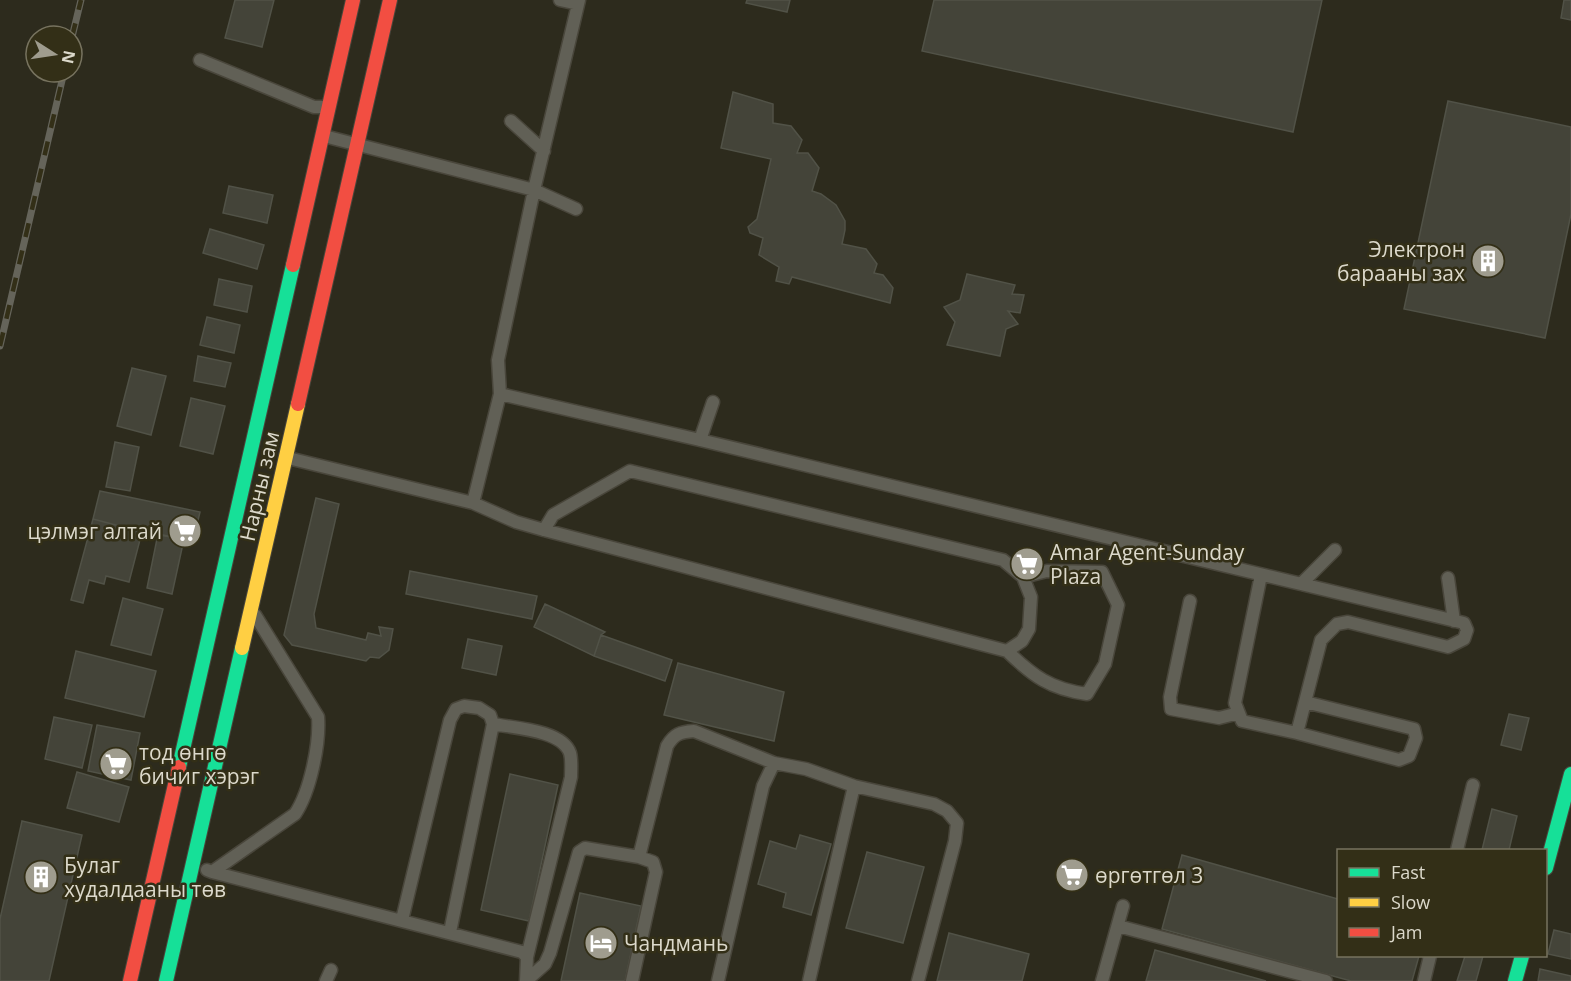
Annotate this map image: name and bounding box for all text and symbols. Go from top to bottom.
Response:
north arrow [24,24,84,84]
text: N [57,48,81,66]
place label: Электрон барааны зах [1337,235,1465,287]
building icon: Электрон барааны зах [1470,243,1506,279]
street label: Нарны зам [233,428,285,544]
supermarket icon: цэлмэг алтай [167,513,203,549]
place label: цэлмэг алтай [28,517,162,545]
place label: Amar Agent-Sunday Plaza [1050,538,1245,590]
supermarket icon: Amar Agent-Sunday Plaza [1009,546,1045,582]
place label: тод өнгө бичиг хэрэг [139,738,259,790]
supermarket icon: тод өнгө бичиг хэрэг [98,746,134,782]
legend [1337,849,1547,957]
place label: Булаг худалдааны төв [64,851,226,903]
supermarket icon: өргөтгөл 3 [1054,857,1090,893]
building icon: Булаг худалдааны төв [23,859,59,895]
text: Fast [1391,860,1425,884]
place label: өргөтгөл 3 [1095,861,1203,889]
text: Slow [1391,890,1430,914]
text: Jam [1389,920,1423,944]
hotel icon: Чандмань [583,925,619,961]
place label: Чандмань [624,929,728,957]

